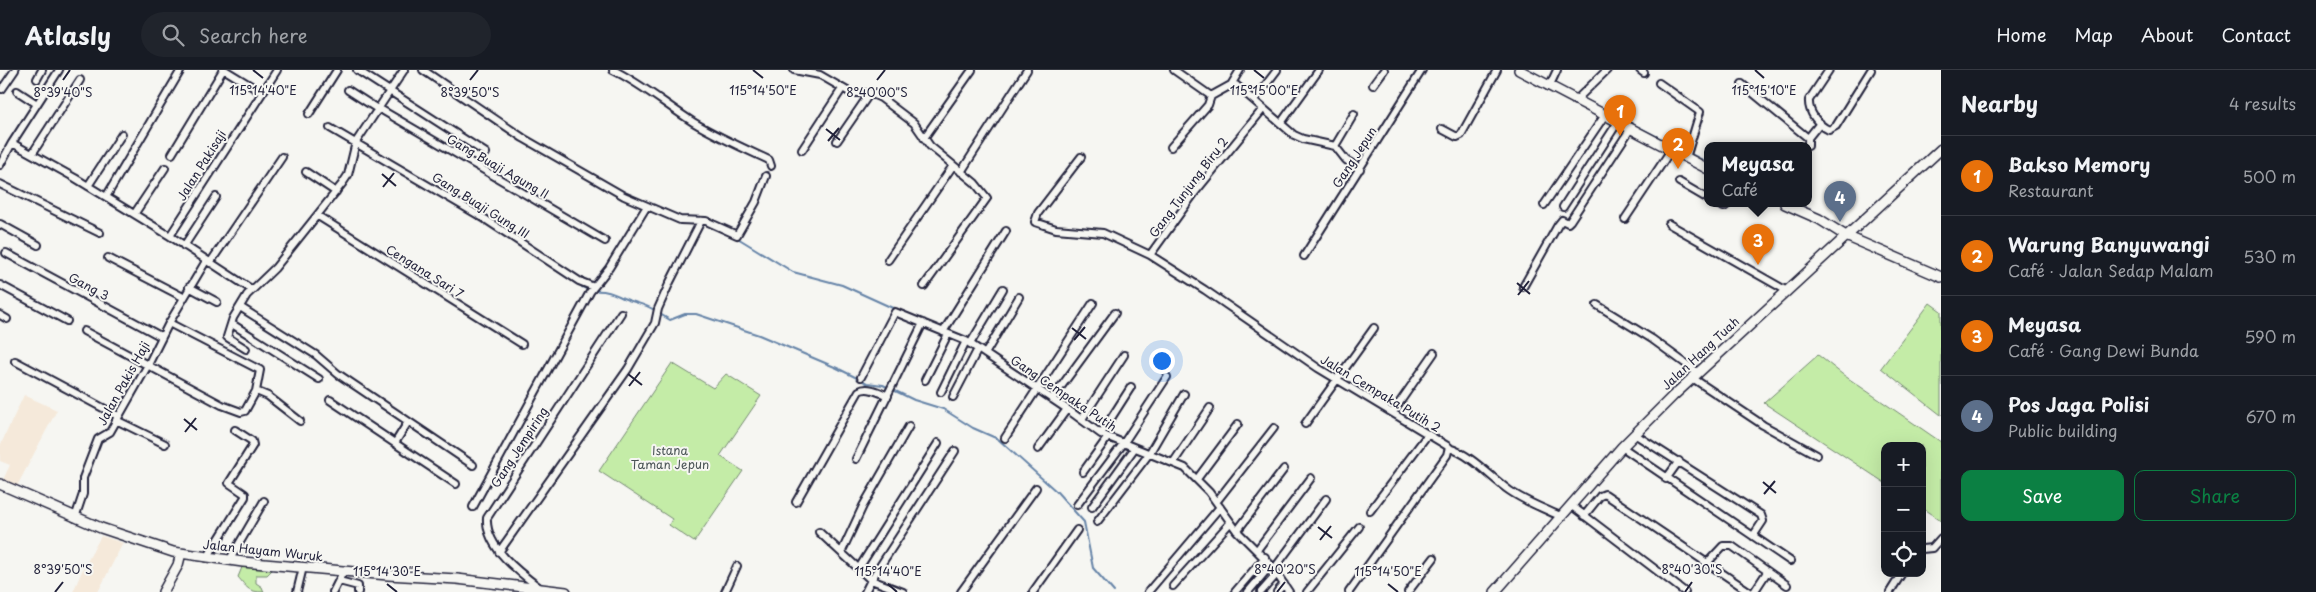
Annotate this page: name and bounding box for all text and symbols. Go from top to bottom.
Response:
search box [141,12,491,57]
text: Atlasly [25,17,111,53]
icon: search [159,21,187,49]
text: Search here [199,21,308,49]
text: Home [1996,21,2046,48]
text: Map [2074,21,2113,48]
text: About [2141,21,2193,48]
text: Contact [2221,21,2291,48]
text: 115°14'40"E [229,81,297,99]
text: 115°14'50"E [729,81,797,99]
text: 115°15'00"E [1230,81,1298,99]
text: 115°15'10"E [1731,81,1797,99]
text: 8°39'40"S [33,83,93,101]
text: 8°39'50"S [441,83,499,101]
text: 8°40'00"S [846,83,908,101]
text: Nearby [1961,87,2038,119]
text: 4 results [2229,91,2296,115]
pin: 1 [1604,95,1636,136]
street label: Gang Jepun [1327,123,1381,191]
street label: Jalan Pakisaji [172,126,230,204]
pin: 2 [1662,128,1694,169]
street label: Gang Buaji Agung II [444,129,552,203]
street label: Gang Tunjung Biru 2 [1144,133,1232,241]
popup [1704,142,1812,207]
text: Meyasa [1721,149,1795,177]
text: Bakso Memory [2008,150,2150,178]
text: 1 [1973,164,1981,188]
text: 500 m [2243,164,2296,188]
street label: Gang Buaji Gung III [429,168,533,242]
text: Café [1721,177,1758,201]
text: Restaurant [2008,178,2094,202]
pin: 4 [1824,181,1856,222]
pin: 3 [1742,224,1774,265]
text: Warung Banyuwangi [2008,230,2210,258]
street label: Cengana Sari 7 [383,240,468,302]
text: 2 [1971,244,1983,268]
text: 530 m [2243,244,2296,268]
text: Café · Jalan Sedap Malam [2008,258,2213,282]
street label: Gang 3 [66,268,113,304]
text: Meyasa [2008,310,2081,338]
street label: Jalan Hang Tuah [1657,312,1743,394]
text: 3 [1972,324,1982,348]
text: 590 m [2244,324,2296,348]
street label: Jalan Pakis Haji [92,338,154,428]
text: Café · Gang Dewi Bunda [2008,338,2199,362]
your location [1149,348,1175,374]
street label: Jalan Cempaka Putih 2 [1318,350,1444,436]
street label: Gang Cempaka Putih [1007,351,1121,435]
text: Pos Jaga Polisi [2008,390,2149,418]
street label: Gang Jempiring [486,403,552,491]
text: 4 [1972,404,1982,428]
text: 670 m [2246,404,2296,428]
text: Public building [2008,418,2118,442]
park label: Istana Taman Jepun [631,441,709,473]
map controls [1881,442,1926,577]
button: + [1881,442,1926,487]
button: Save [1961,470,2124,521]
button: Share [2134,470,2296,521]
button: − [1881,487,1926,532]
button: locate [1881,532,1926,577]
street label: Jalan Hayam Wuruk [202,535,324,565]
text: 8°39'50"S [34,560,92,578]
text: 8°40'20"S [1254,560,1316,578]
text: 8°40'30"S [1662,560,1722,578]
text: 115°14'30"E [353,562,421,580]
text: 115°14'40"E [854,562,922,580]
text: 115°14'50"E [1354,562,1422,580]

